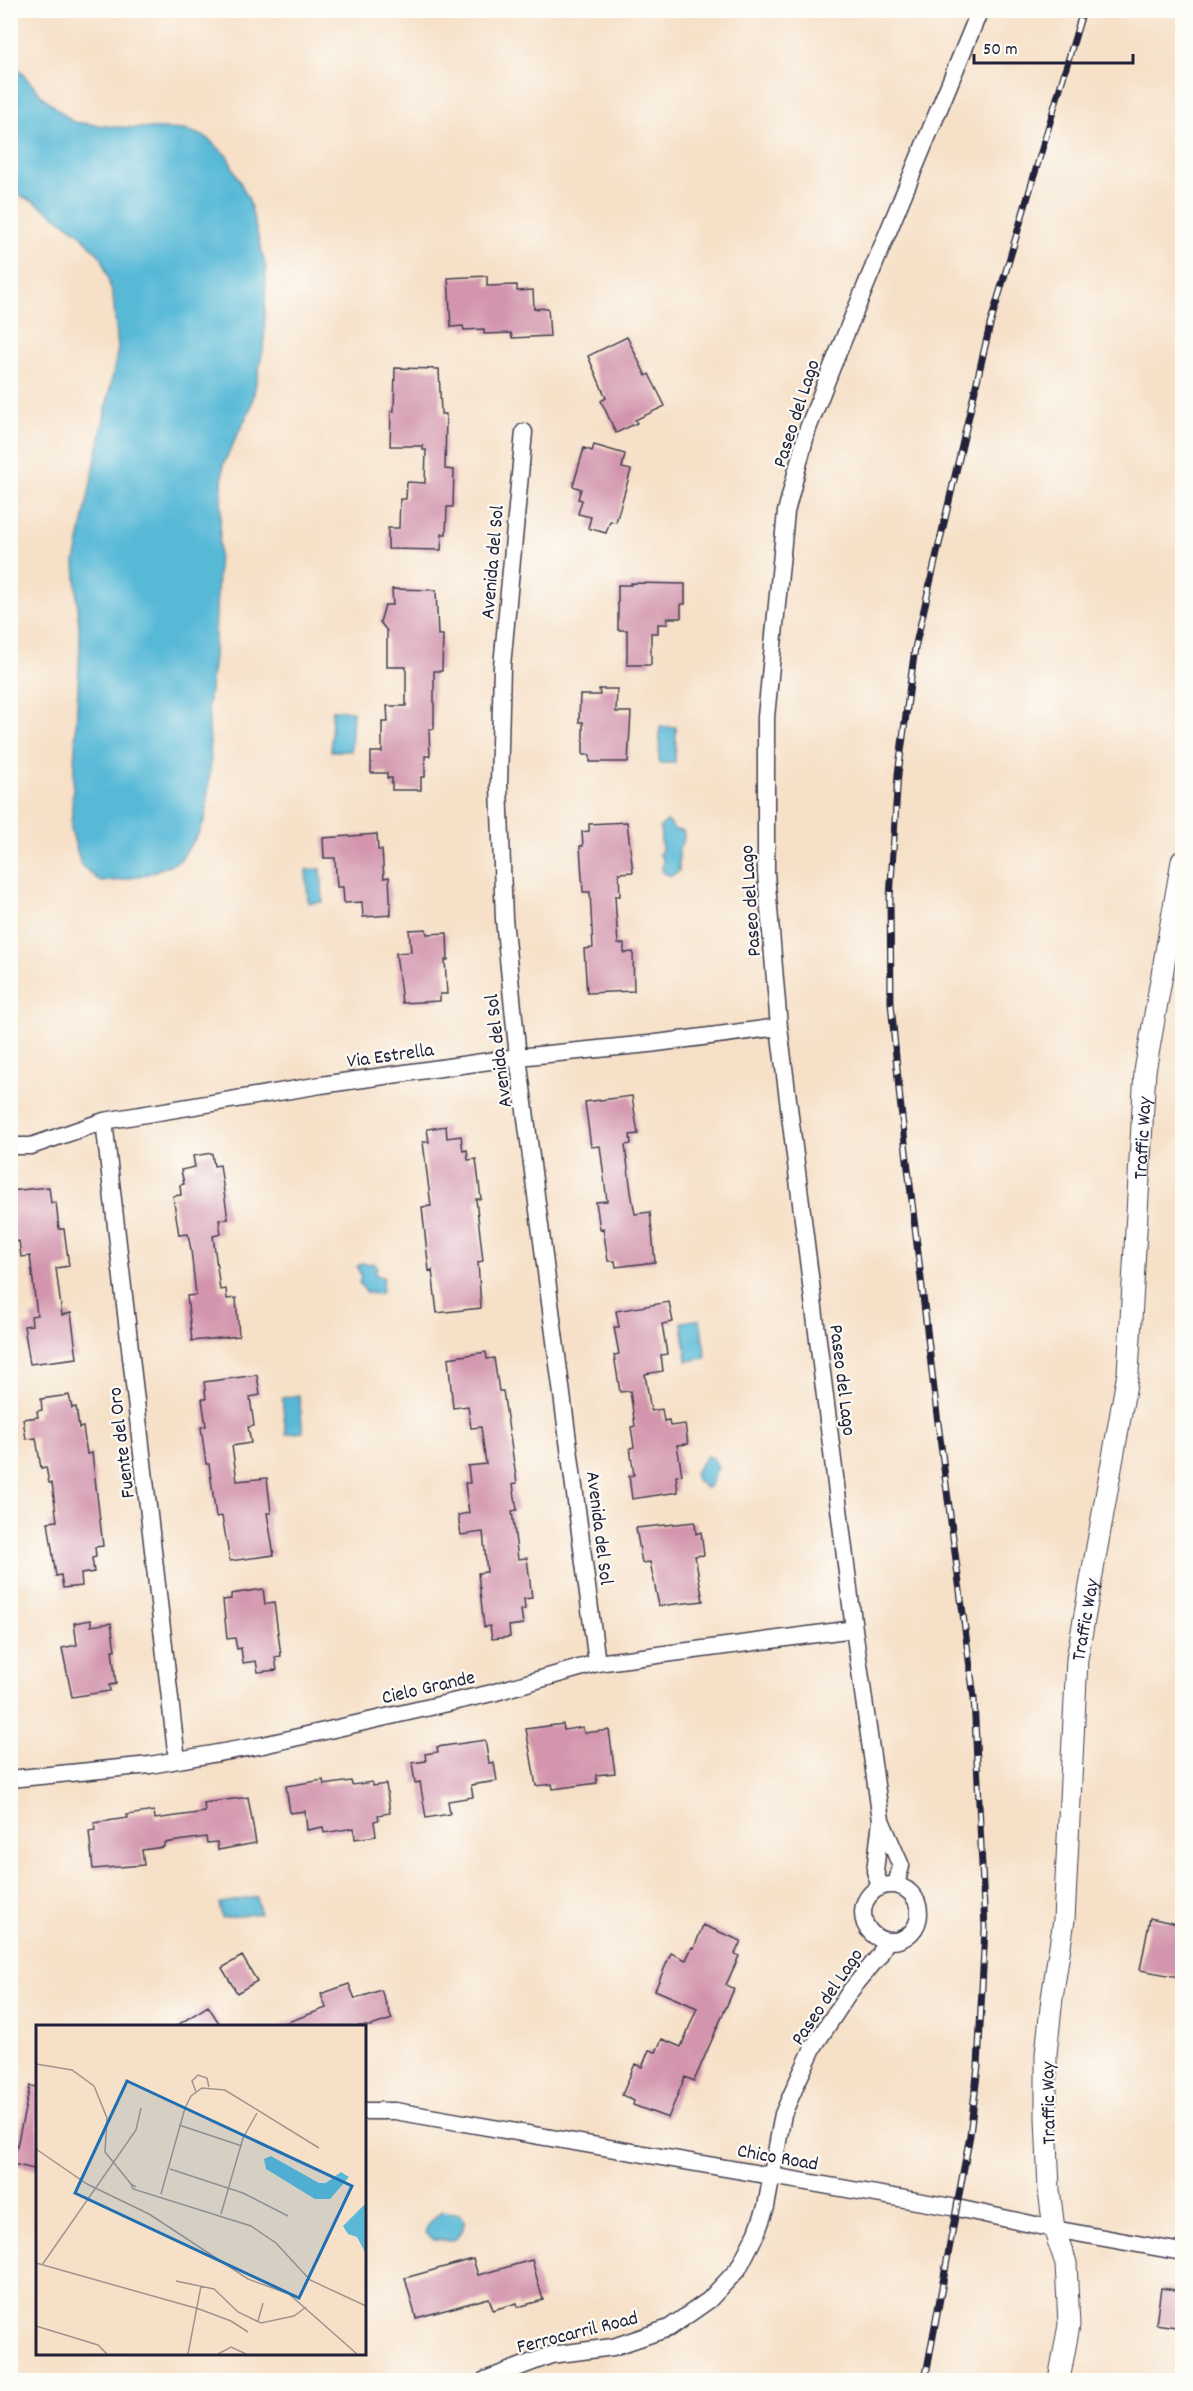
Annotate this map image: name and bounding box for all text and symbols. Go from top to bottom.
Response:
scale bar [974,27,1133,65]
text: 50 m [983,38,1018,63]
street label: Paseo del Lago [767,356,828,471]
street label: Avenida del Sol [475,504,513,620]
street label: Paseo del Lago [734,844,770,958]
street label: Avenida del Sol [479,992,521,1109]
street label: Via Estrella [345,1037,436,1077]
street label: Traffic Way [1128,1095,1161,1180]
street label: Paseo del Lago [820,1323,862,1438]
street label: Fuente del Oro [102,1385,144,1500]
street label: Avenida del Sol [577,1470,619,1587]
street label: Traffic Way [1066,1576,1108,1663]
street label: Cielo Grande [379,1665,478,1713]
street label: Paseo del Lago [786,1943,871,2052]
inset map [36,2025,366,2355]
street label: Traffic Way [1035,2060,1065,2145]
street label: Chico Road [735,2138,820,2180]
street label: Ferrocarril Road [514,2305,641,2363]

